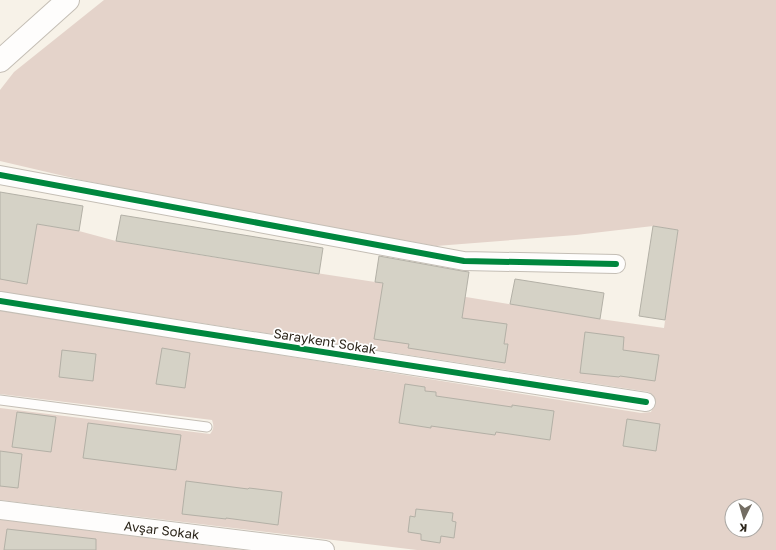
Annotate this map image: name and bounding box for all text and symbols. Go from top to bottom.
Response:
street label: Saraykent Sokak [272,325,378,357]
north arrow [724,498,764,538]
street label: Avşar Sokak [123,517,201,543]
text: K [739,522,748,535]

